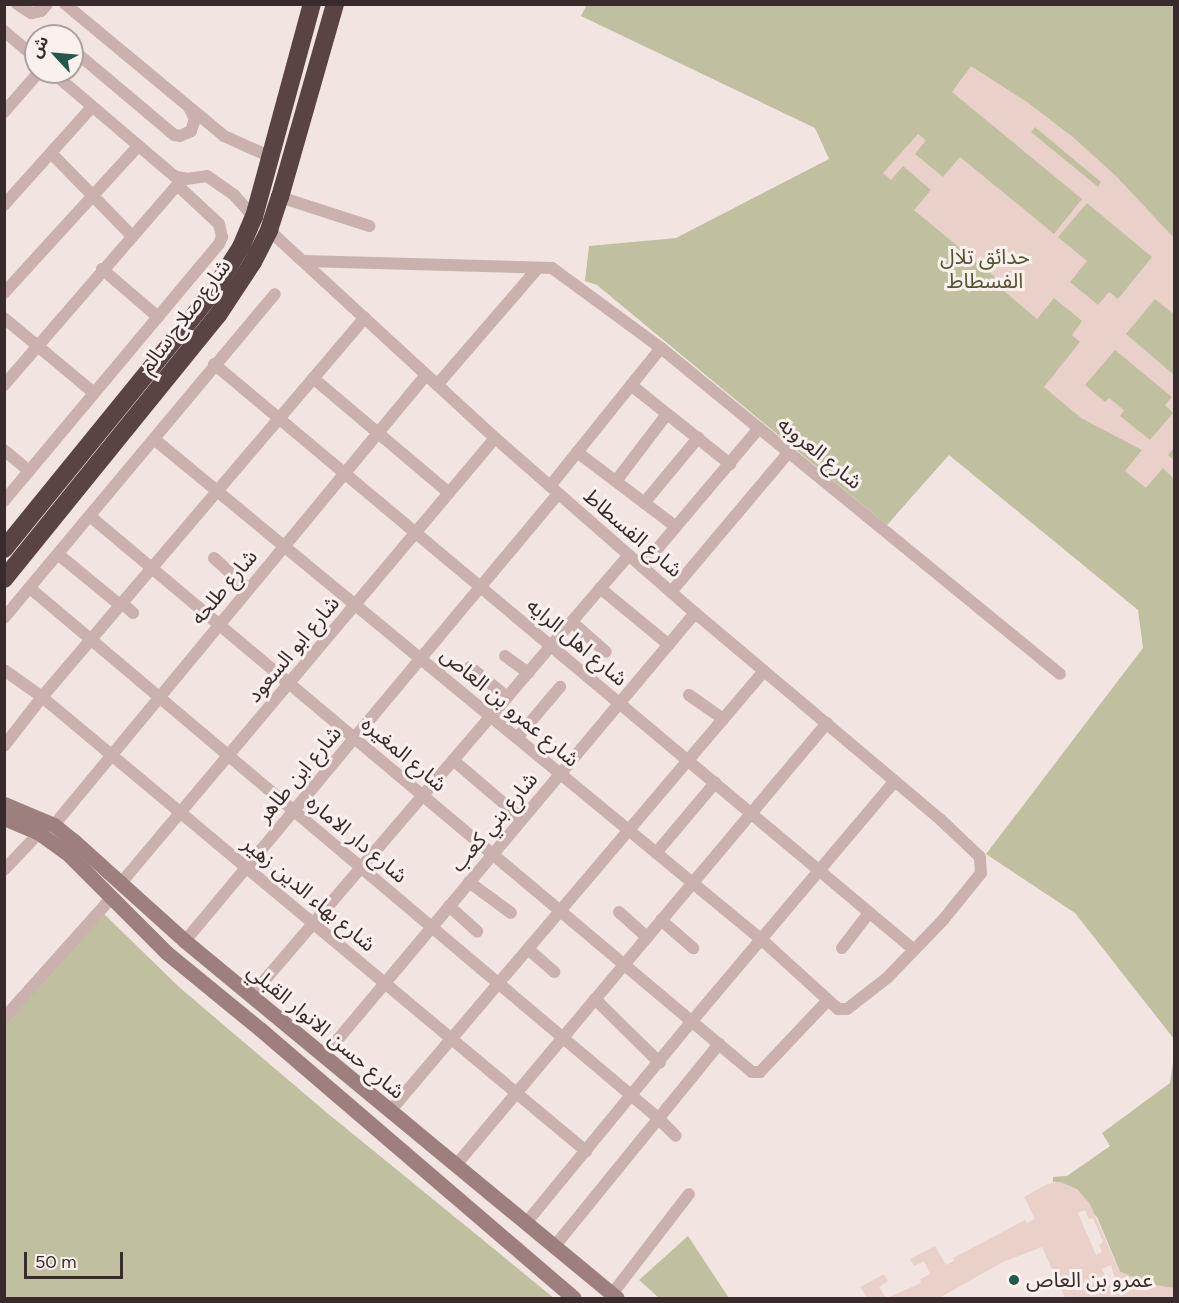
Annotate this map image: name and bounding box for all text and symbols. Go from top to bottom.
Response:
north arrow [24,24,84,84]
text: ش [26,33,53,61]
park label: حدائق تلال الفسطاط [940,244,1030,294]
street label: شارع صلاح سالم [134,254,236,378]
street label: شارع العروبه [773,411,867,495]
street label: شارع الفسطاط [579,483,687,583]
street label: شارع طلحه [185,544,263,630]
street label: شارع ابو السعود [241,591,345,707]
street label: شارع اهل الرايه [522,593,632,691]
street label: شارع عمرو بن العاص [436,642,584,772]
street label: شارع المغيره [356,711,452,797]
street label: شارع ابن طاهر [251,721,347,827]
street label: شارع بني كعب [445,767,543,877]
street label: شارع دار الاماره [302,790,412,888]
street label: شارع بهاء الدين زهير [237,831,381,957]
street label: شارع حسن الانوار القبلي [242,958,410,1104]
scale bar [27,1240,126,1278]
text: 50 m [35,1251,77,1273]
place label: عمرو بن العاص [1026,1267,1153,1293]
marker: عمرو بن العاص [1007,1273,1021,1287]

